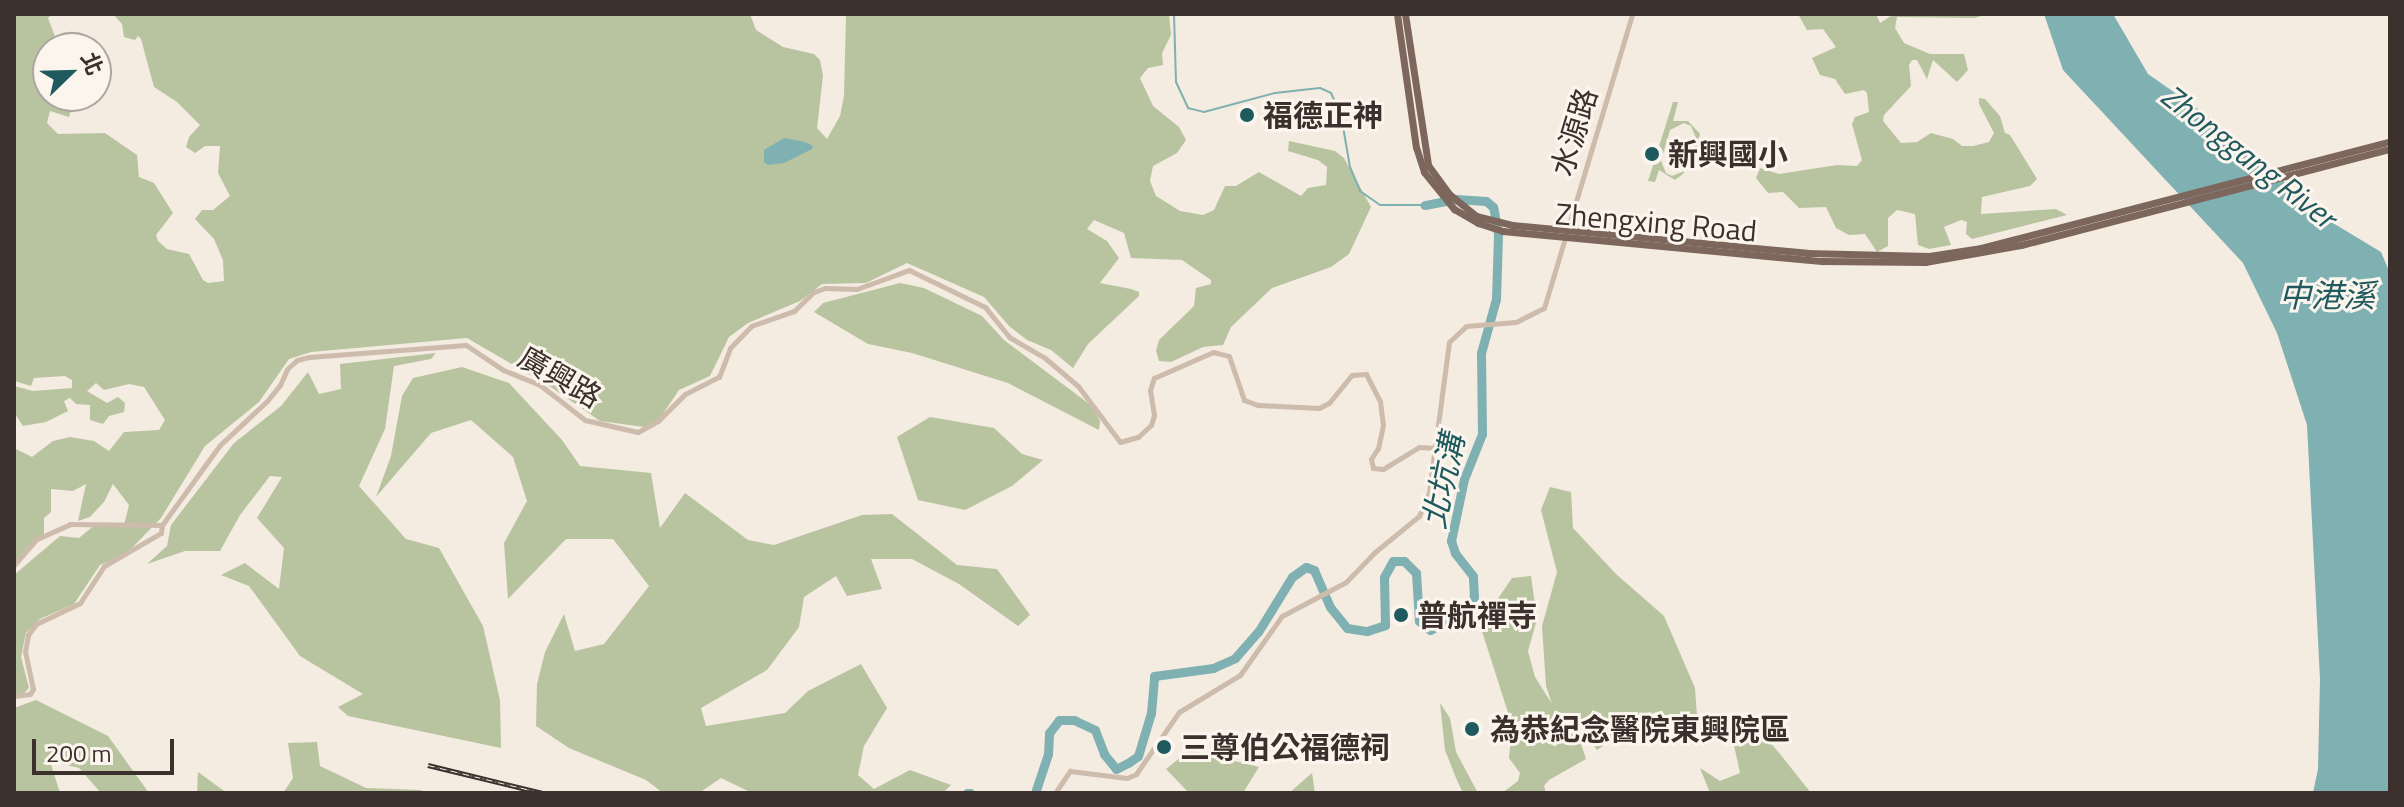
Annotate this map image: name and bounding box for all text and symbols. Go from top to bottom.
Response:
north arrow [32,32,112,112]
text: 北 [72,47,112,80]
water label: Zhonggang River [2154,76,2344,236]
street label: 水源路 [1544,84,1604,180]
place label: 福德正神 [1263,97,1383,133]
marker: 福德正神 [1238,106,1256,124]
place label: 新興國小 [1668,136,1788,172]
marker: 新興國小 [1643,145,1661,163]
street label: Zhengxing Road [1554,195,1758,249]
water label: 中港溪 [2279,276,2375,314]
street label: 廣興路 [512,339,608,415]
water label: 北坑溝 [1414,430,1472,532]
place label: 普航禪寺 [1417,597,1537,633]
marker: 普航禪寺 [1392,606,1410,624]
place label: 為恭紀念醫院東興院區 [1490,711,1790,747]
marker: 為恭紀念醫院東興院區 [1461,718,1483,740]
scale bar [36,723,178,773]
place label: 三尊伯公福德祠 [1180,729,1390,765]
text: 200 m [46,735,112,771]
marker: 三尊伯公福德祠 [1155,738,1173,756]

